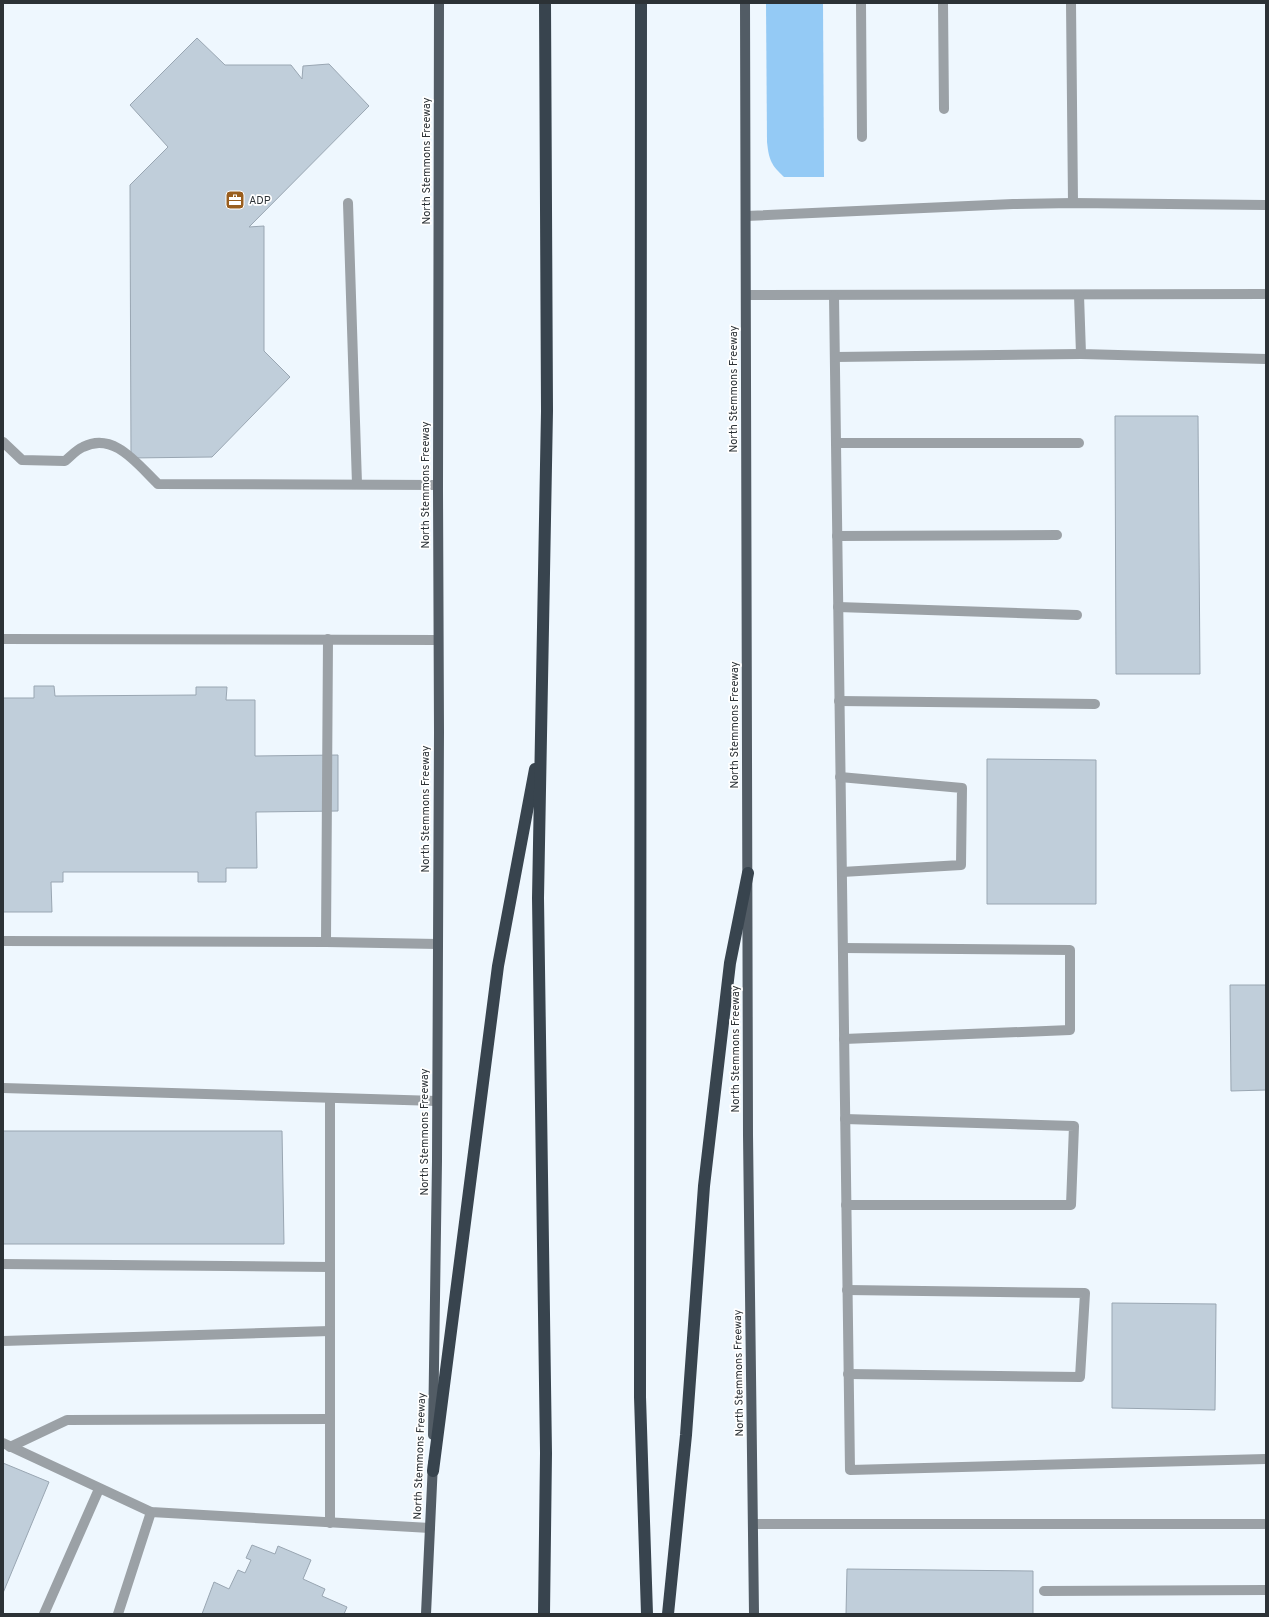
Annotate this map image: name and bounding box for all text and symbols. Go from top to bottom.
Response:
street label: North Stemmons Freeway [420,97,434,225]
office icon: ADP [224,189,246,211]
place label: ADP [249,194,271,208]
street label: North Stemmons Freeway [727,325,741,453]
street label: North Stemmons Freeway [419,421,433,549]
street label: North Stemmons Freeway [728,661,742,789]
street label: North Stemmons Freeway [419,745,433,873]
street label: North Stemmons Freeway [729,985,743,1113]
street label: North Stemmons Freeway [418,1068,432,1196]
street label: North Stemmons Freeway [731,1309,747,1437]
street label: North Stemmons Freeway [411,1392,429,1520]

